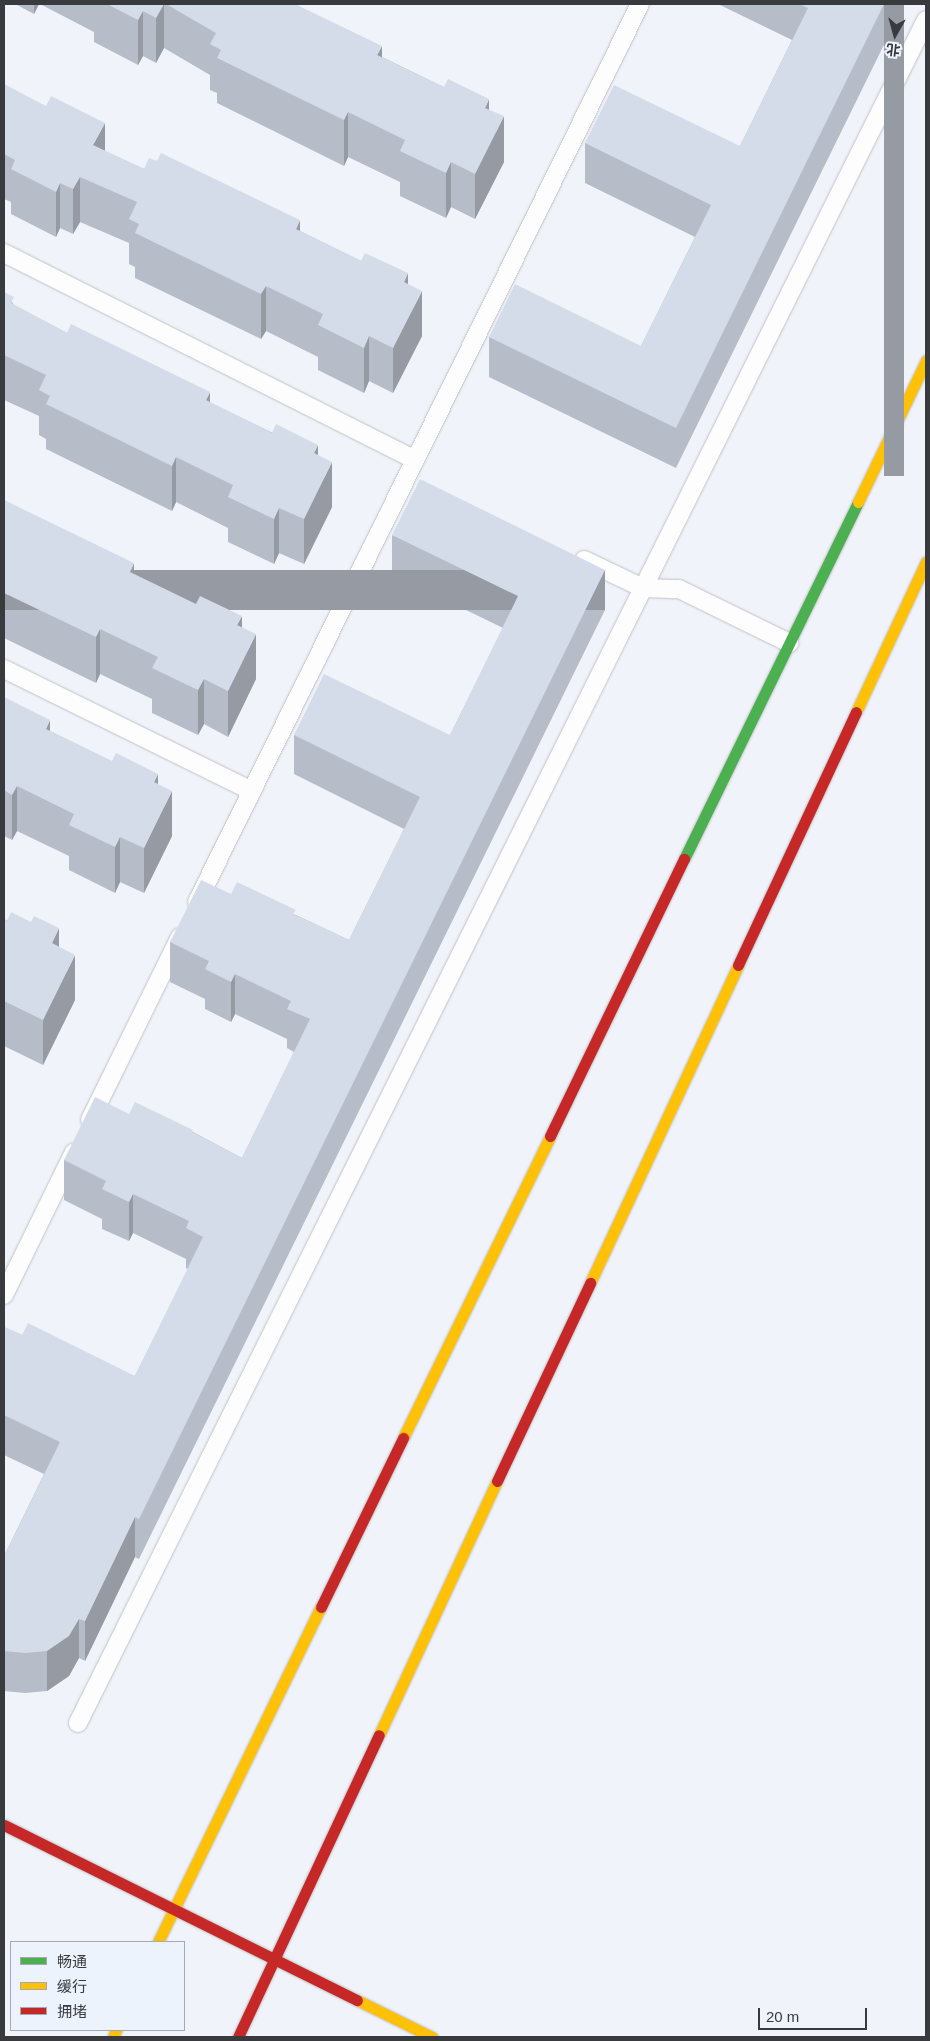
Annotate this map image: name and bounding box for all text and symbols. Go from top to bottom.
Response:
north arrow [870,10,920,60]
text: 北 [885,41,901,59]
legend [10,1941,185,2031]
text: 畅通 [57,1953,87,1970]
text: 缓行 [57,1978,87,1995]
scale bar [760,1998,869,2030]
text: 拥堵 [57,2003,87,2020]
text: 20 m [766,2008,799,2025]

